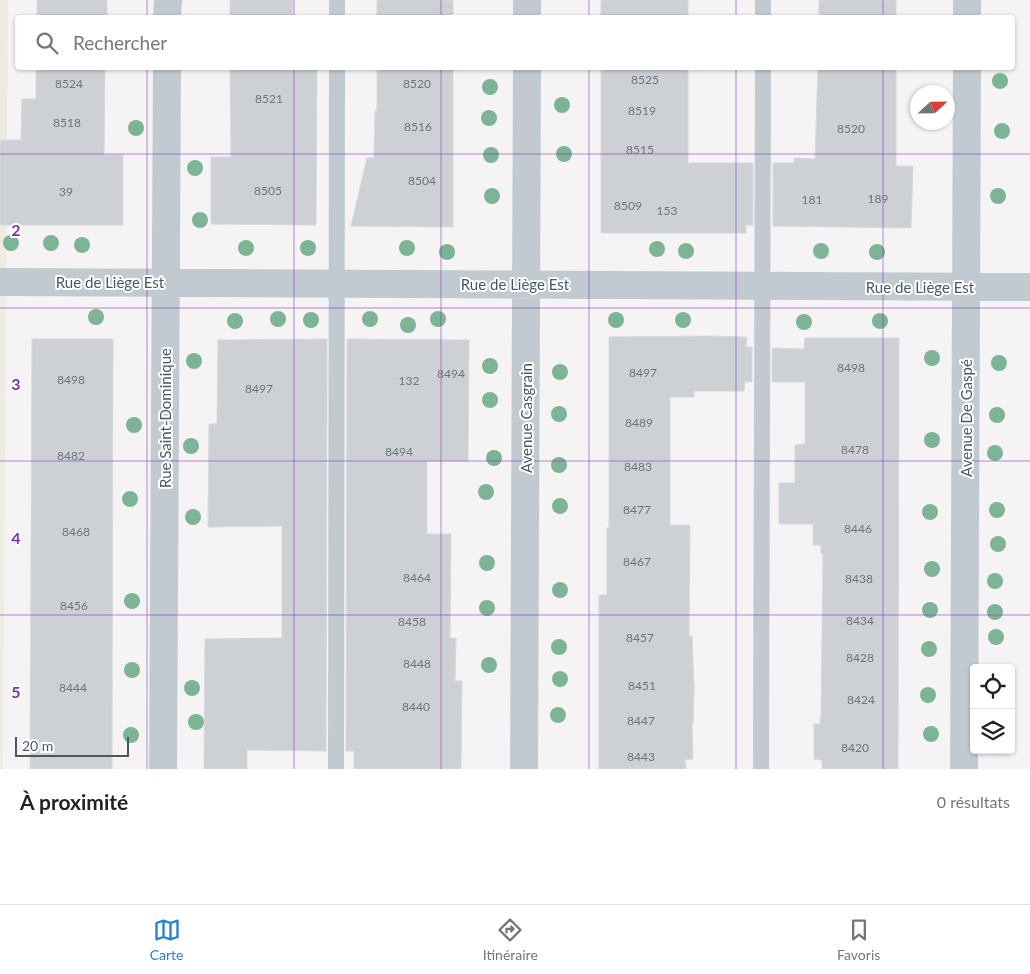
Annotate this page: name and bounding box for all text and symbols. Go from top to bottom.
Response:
search box [15,15,1015,70]
icon: search [33,29,61,57]
text: Rechercher [73,31,167,54]
house number: 8525 [631,72,659,87]
house number: 8524 [55,76,83,91]
house number: 8520 [403,76,431,91]
north arrow [910,85,955,130]
house number: 8521 [255,91,283,106]
house number: 8519 [628,103,656,118]
house number: 8518 [53,115,81,130]
house number: 8516 [404,119,432,134]
house number: 8520 [837,121,865,136]
house number: 8515 [626,142,654,157]
house number: 8504 [408,173,436,188]
house number: 8505 [254,183,282,198]
house number: 39 [59,184,73,199]
house number: 189 [868,191,888,206]
house number: 181 [802,192,822,207]
house number: 8509 [614,198,642,213]
house number: 153 [657,203,677,218]
text: 2 [11,220,21,239]
street label: Rue de Liège Est [56,273,165,291]
street label: Rue de Liège Est [461,275,570,293]
street label: Rue de Liège Est [866,278,975,296]
street label: Rue Saint-Dominique [156,348,174,488]
street label: Avenue De Gaspé [957,359,975,477]
house number: 8498 [837,360,865,375]
street label: Avenue Casgrain [517,363,535,473]
house number: 8497 [629,365,657,380]
house number: 8494 [437,366,465,381]
house number: 8498 [57,372,85,387]
house number: 132 [399,373,419,388]
text: 3 [11,374,21,393]
house number: 8497 [245,381,273,396]
house number: 8489 [625,415,653,430]
house number: 8478 [841,442,869,457]
house number: 8494 [385,444,413,459]
house number: 8482 [57,448,85,463]
house number: 8483 [624,459,652,474]
house number: 8477 [623,502,651,517]
house number: 8446 [844,521,872,536]
house number: 8468 [62,524,90,539]
text: 4 [11,528,21,547]
house number: 8467 [623,554,651,569]
house number: 8464 [403,570,431,585]
house number: 8438 [845,571,873,586]
house number: 8456 [60,598,88,613]
house number: 8434 [846,613,874,628]
house number: 8458 [398,614,426,629]
house number: 8457 [626,630,654,645]
house number: 8428 [846,650,874,665]
house number: 8448 [403,656,431,671]
map controls [970,664,1015,754]
button: locate [970,664,1015,709]
house number: 8451 [628,678,656,693]
house number: 8444 [59,680,87,695]
text: 5 [11,682,21,701]
house number: 8424 [847,692,875,707]
house number: 8440 [402,699,430,714]
button: layers [970,709,1015,754]
house number: 8447 [627,713,655,728]
scale bar [15,734,129,757]
text: 20 m [22,737,53,754]
house number: 8420 [841,740,869,755]
house number: 8443 [627,749,655,764]
text: À proximité [20,789,128,814]
text: 0 résultats [937,792,1010,811]
tab: Carte [150,916,183,963]
tab: Itinéraire [483,916,538,963]
tab: Favoris [837,916,880,963]

